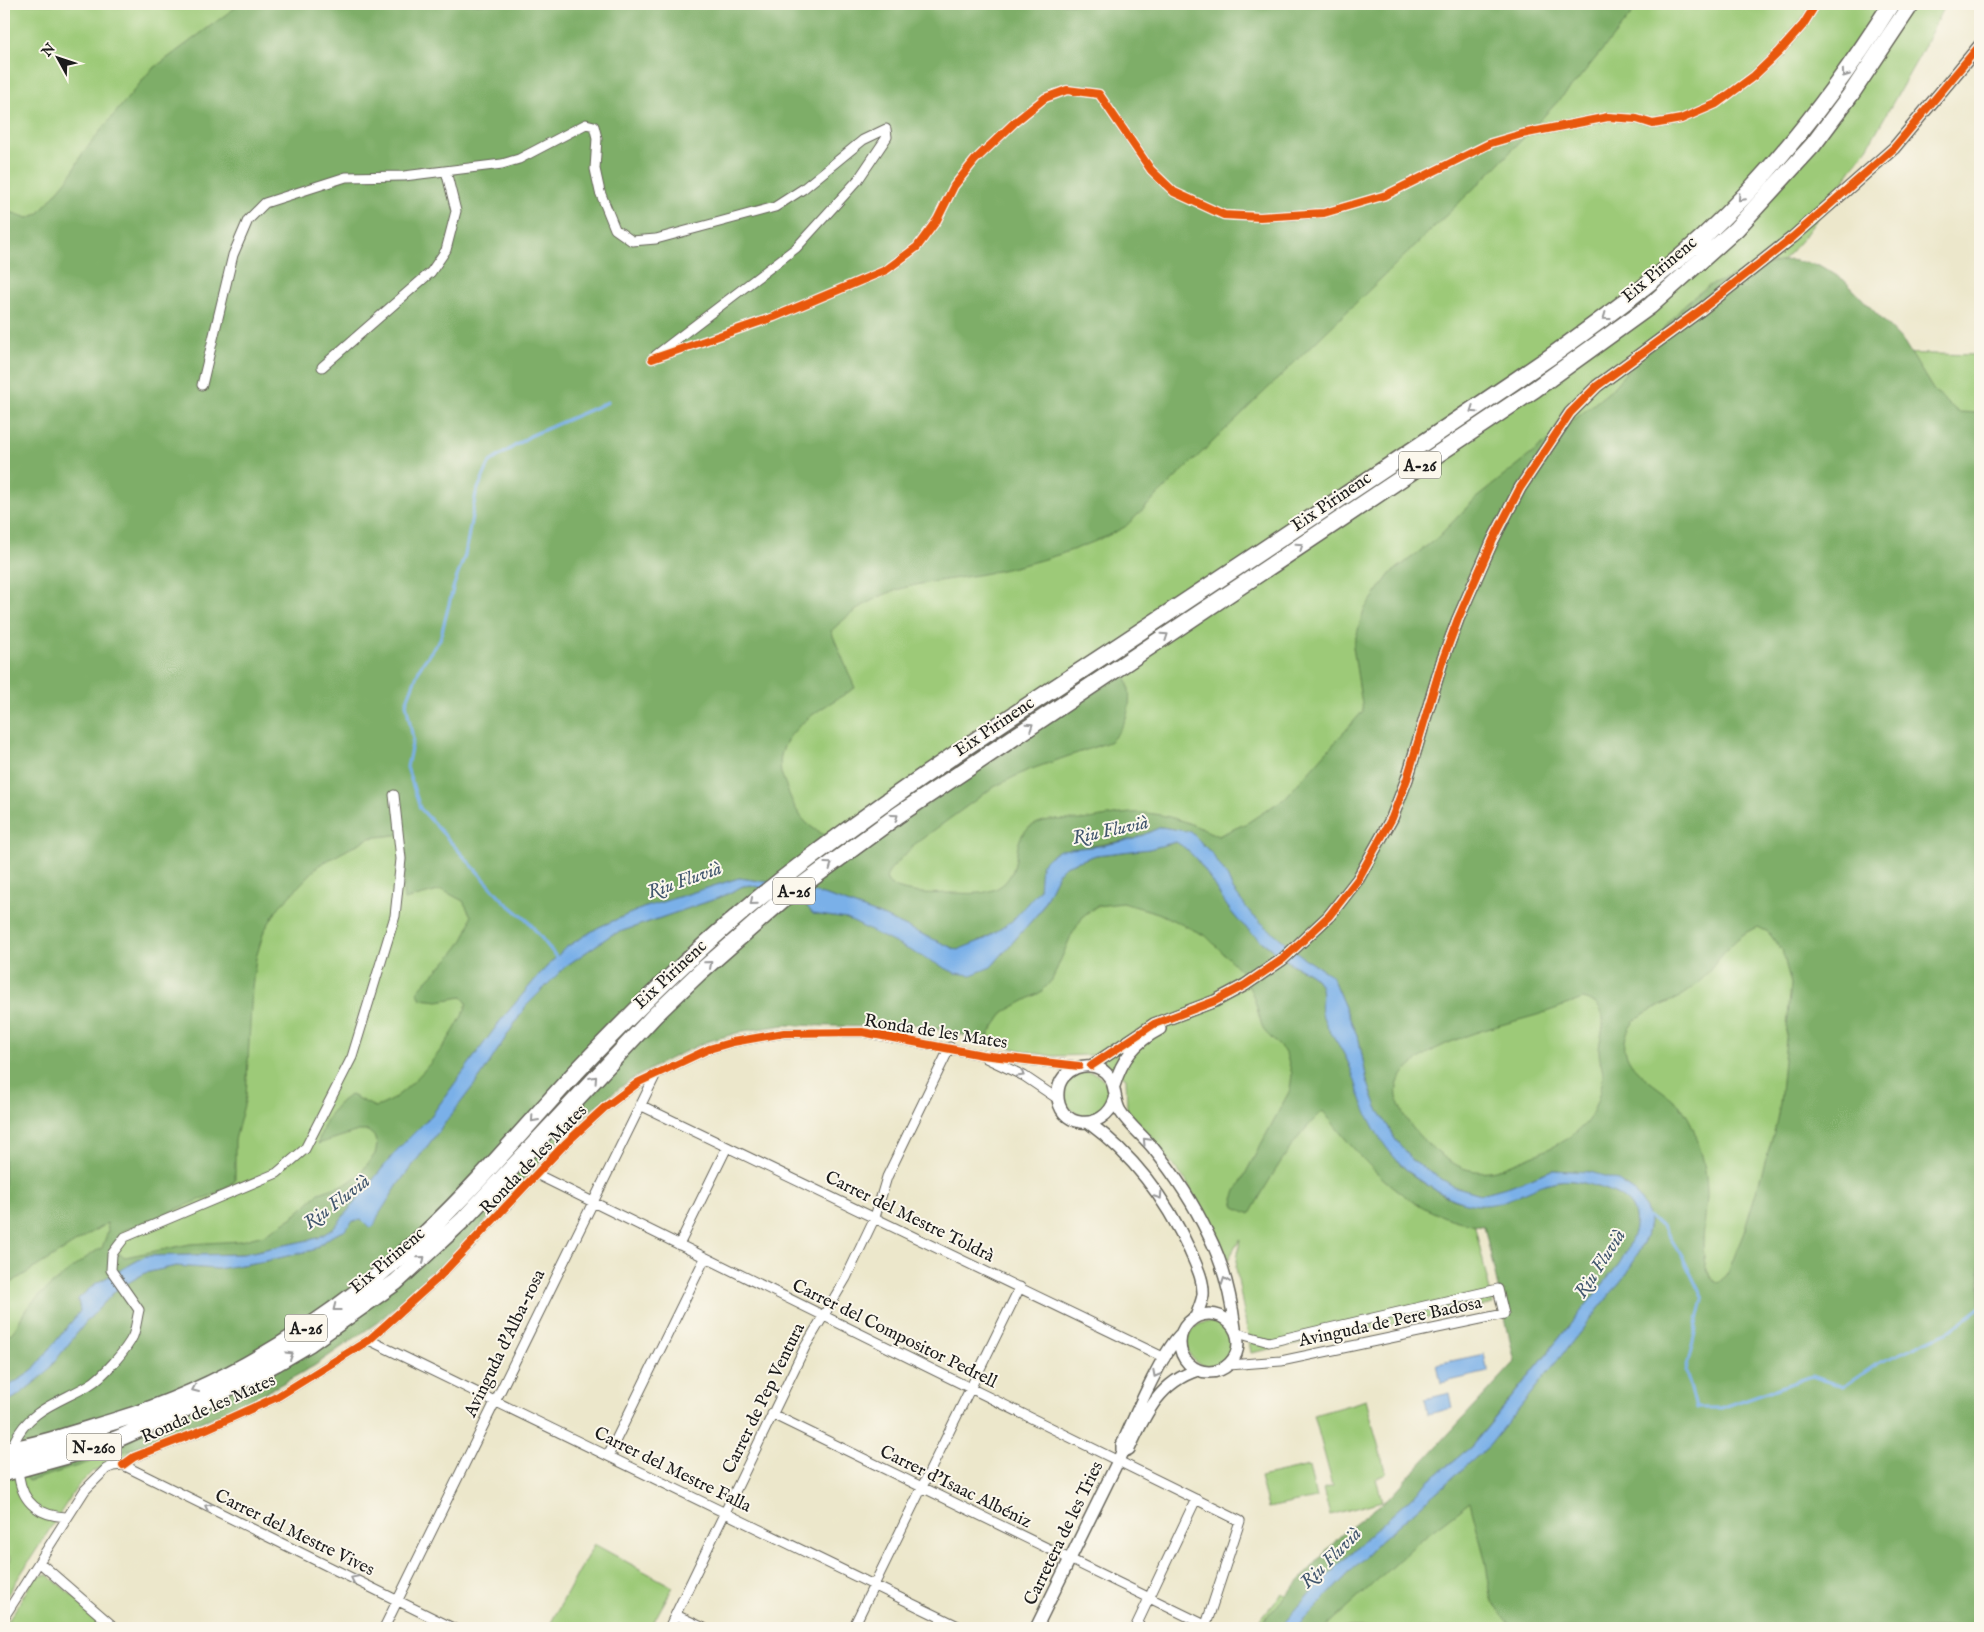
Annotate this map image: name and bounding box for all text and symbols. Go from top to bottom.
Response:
north arrow [32,32,82,82]
text: N [37,40,60,61]
one-way arrow [1842,68,1851,78]
one-way arrow [1738,192,1747,201]
street label: Eix Pirinenc [1617,232,1703,308]
one-way arrow [1602,311,1612,320]
one-way arrow [1469,404,1478,413]
road number: A-26 [1399,452,1441,478]
street label: Eix Pirinenc [1287,467,1377,537]
one-way arrow [1294,543,1304,552]
one-way arrow [1159,633,1169,642]
street label: Eix Pirinenc [950,692,1040,762]
one-way arrow [1024,723,1033,732]
water label: Riu Fluvià [1070,811,1151,851]
one-way arrow [889,814,899,823]
water label: Riu Fluvià [644,857,725,905]
one-way arrow [823,862,832,871]
road number: A-26 [773,878,815,904]
one-way arrow [750,897,759,906]
street label: Eix Pirinenc [630,935,713,1015]
one-way arrow [704,961,713,970]
street label: Ronda de les Mates [862,1010,1009,1055]
one-way arrow [1016,1068,1025,1078]
one-way arrow [588,1075,597,1084]
street label: Ronda de les Mates [476,1100,593,1220]
one-way arrow [530,1113,539,1122]
one-way arrow [1143,1137,1152,1146]
street label: Carrer del Mestre Toldrà [821,1166,998,1268]
water label: Riu Fluvià [299,1170,375,1235]
one-way arrow [1152,1191,1162,1200]
street label: Eix Pirinenc [345,1223,431,1299]
water label: Riu Fluvià [1570,1225,1632,1303]
one-way arrow [416,1256,425,1265]
street label: Avinguda d'Alba-rosa [459,1266,551,1422]
street label: Carrer del Compositor Pedrell [788,1275,1001,1394]
one-way arrow [1221,1277,1231,1286]
street label: Avinguda de Pere Badosa [1296,1292,1484,1353]
one-way arrow [333,1302,342,1310]
road number: A-26 [285,1315,327,1342]
street label: Carrer de Pep Ventura [718,1319,811,1478]
one-way arrow [285,1351,294,1361]
street label: Ronda de les Mates [138,1369,279,1449]
one-way arrow [1152,1369,1162,1378]
one-way arrow [192,1382,201,1392]
street label: Carrer del Mestre Falla [590,1422,755,1519]
road number: N-260 [66,1434,122,1460]
street label: Carrer d'Isaac Albéniz [876,1441,1035,1534]
street label: Carretera de les Tries [1019,1458,1109,1610]
street label: Carrer del Mestre Vives [211,1485,378,1582]
one-way arrow [204,1503,213,1513]
water label: Riu Fluvià [1296,1523,1367,1594]
one-way arrow [350,1575,359,1585]

